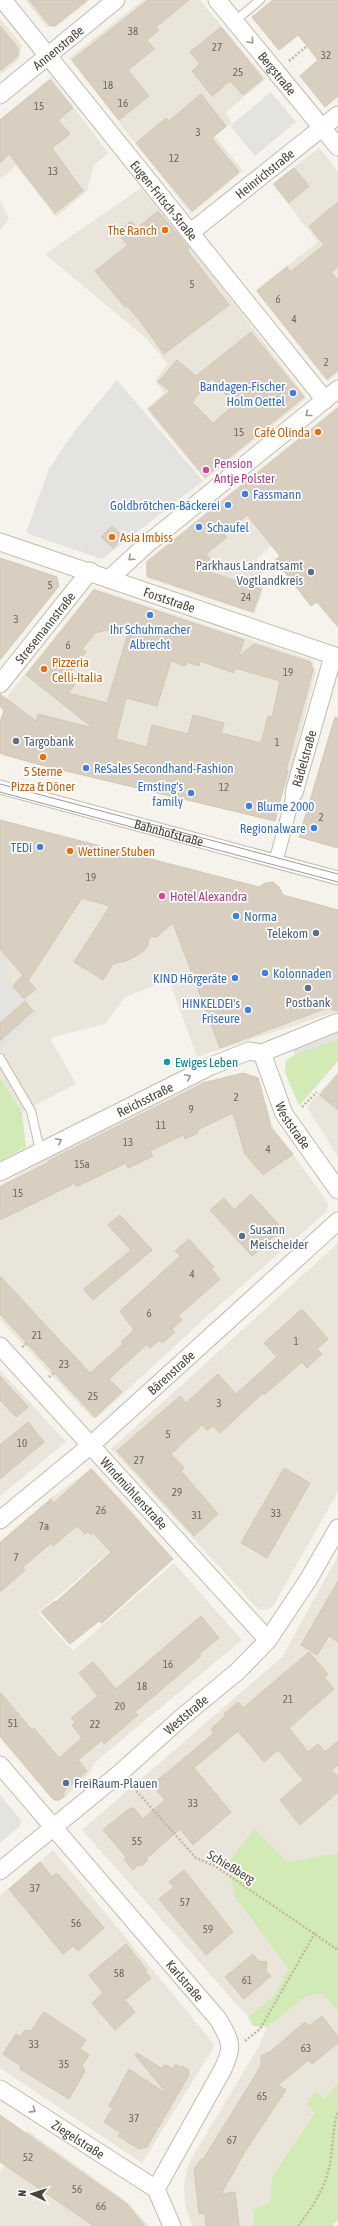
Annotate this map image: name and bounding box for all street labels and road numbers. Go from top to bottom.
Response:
street label: Annenstraße [30,22,87,73]
street label: Bergstraße [255,49,299,98]
street label: Heinrichstraße [232,146,297,201]
street label: Eugen-Fritsch-Straße [128,157,201,243]
street label: Forststraße [142,584,197,615]
street label: Stresemannstraße [12,589,78,667]
street label: Rädelstraße [289,728,319,788]
street label: Bahnhofstraße [133,816,205,849]
street label: Reichsstraße [114,1079,176,1120]
street label: Weststraße [273,1100,314,1152]
street label: Bärenstraße [144,1347,198,1398]
street label: Windmühlenstraße [97,1454,171,1532]
street label: Weststraße [161,1691,211,1737]
street label: Schießberg [205,1847,258,1887]
street label: Karlstraße [163,1957,207,2004]
street label: Ziegelstraße [49,2117,107,2162]

